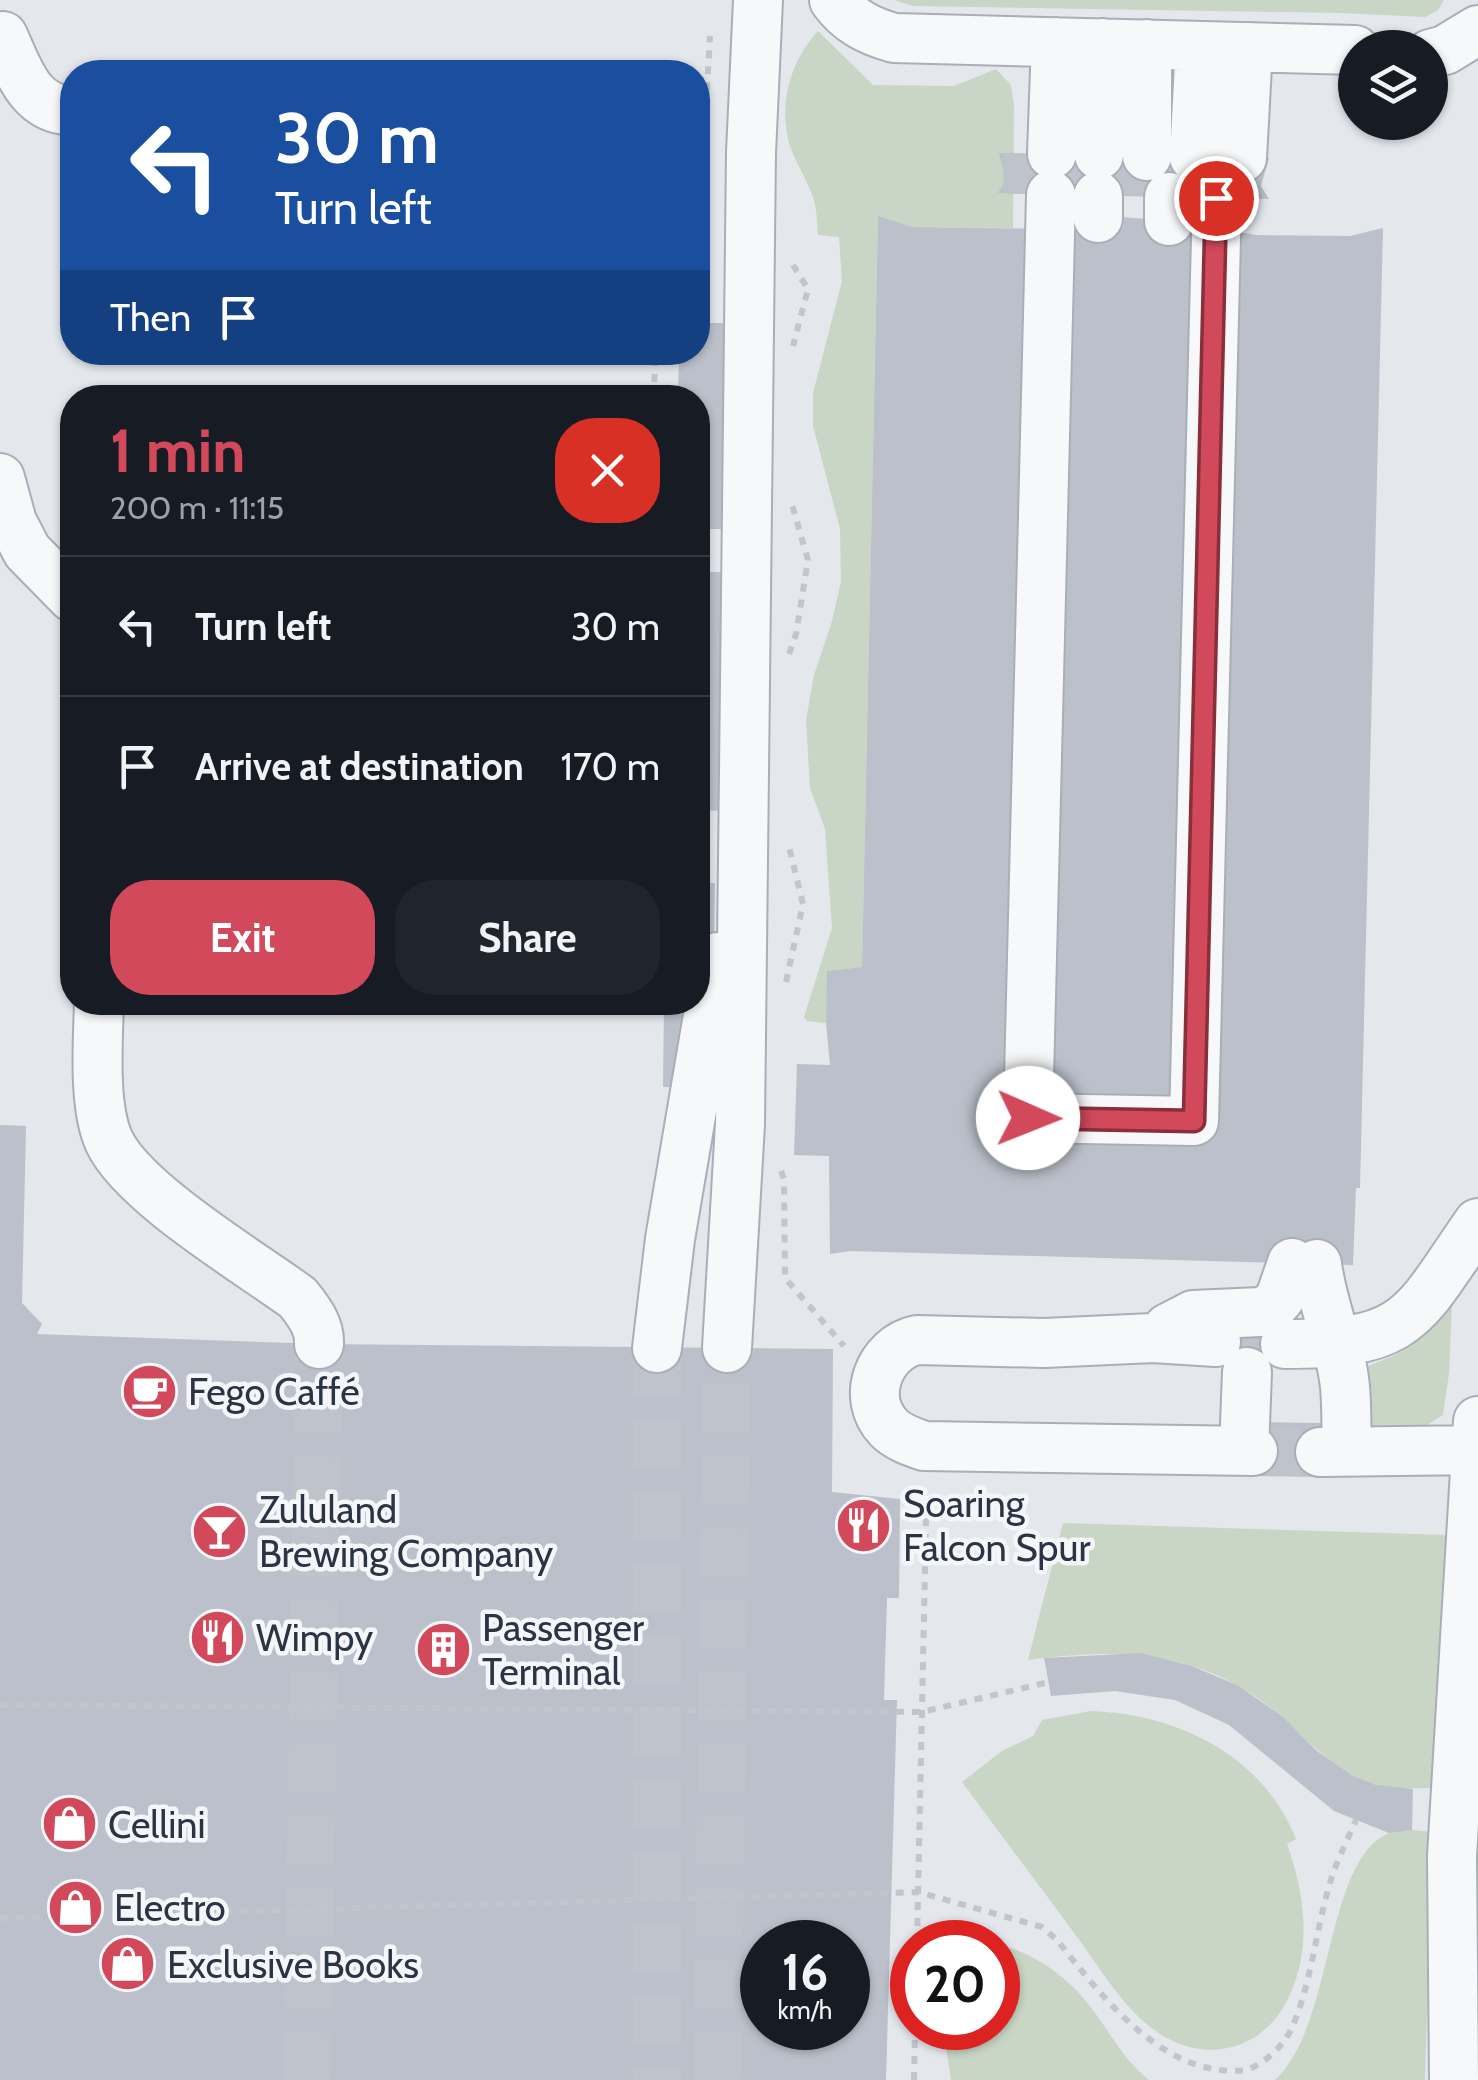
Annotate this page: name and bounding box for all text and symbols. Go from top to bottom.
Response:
map controls [1338,30,1448,140]
button: layers [1338,30,1448,140]
text: 30 m [275,95,439,181]
icon: left [110,100,240,230]
pin [1174,156,1259,241]
icon: arrive [1189,171,1244,226]
text: Turn left [275,181,432,235]
icon: arrive [211,290,266,345]
text: Then [110,294,191,341]
text: 1 min [110,414,245,487]
button: close [555,418,660,523]
text: 200 m · 11:15 [110,488,284,527]
icon: left [110,599,165,654]
text: Turn left [195,603,331,650]
text: 30 m [571,603,660,650]
icon: arrive [110,739,165,794]
text: Arrive at destination [195,743,524,790]
text: 170 m [560,743,660,790]
button: Exit [110,880,375,995]
button: Share [395,880,660,995]
position arrow [976,1066,1080,1170]
cafe icon: Fego Caffé [119,1361,179,1421]
place label: Fego Caffé [188,1368,360,1415]
place label: Soaring Falcon Spur [903,1480,1090,1571]
place label: Zululand Brewing Company [259,1486,553,1577]
restaurant icon: Soaring Falcon Spur [834,1495,894,1555]
bar icon: Zululand Brewing Company [190,1501,250,1561]
place label: Passenger Terminal [482,1604,644,1695]
restaurant icon: Wimpy [187,1607,247,1667]
place label: Wimpy [256,1614,373,1661]
building icon: Passenger Terminal [413,1619,473,1679]
shop icon: Cellini [39,1794,99,1854]
place label: Cellini [108,1801,206,1848]
shop icon: Electro [45,1877,105,1937]
place label: Electro [114,1884,226,1931]
speed limit sign: 20 [890,1920,1020,2050]
shop icon: Exclusive Books [98,1934,158,1994]
place label: Exclusive Books [167,1941,419,1988]
text: 16 [782,1942,828,2003]
text: km/h [778,1995,832,2025]

